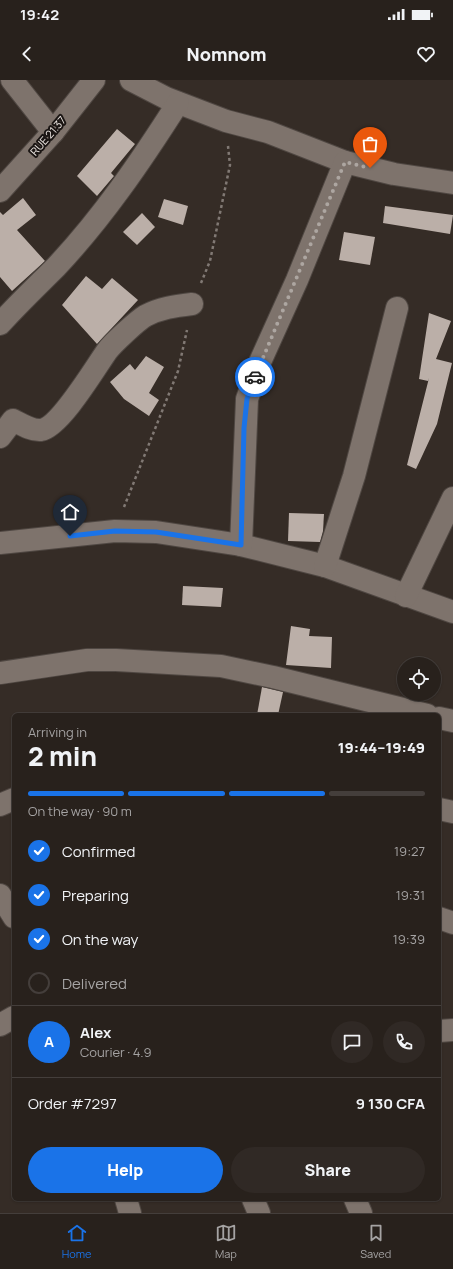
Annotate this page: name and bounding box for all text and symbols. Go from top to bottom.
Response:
text: 19:42 [20,4,59,25]
text: Nomnom [187,42,266,66]
icon: back [16,43,38,65]
icon: heart [415,43,437,65]
street label: RUE 21.37 [26,113,69,159]
pin [353,127,387,168]
icon: bag [359,133,381,155]
courier [235,357,275,397]
icon: car [244,366,266,388]
pin [53,495,87,536]
icon: home [59,501,81,523]
map controls [397,657,441,701]
button: locate [397,657,441,701]
text: Arriving in [28,723,87,741]
text: 19:44–19:49 [338,737,425,758]
text: 2 min [28,738,97,774]
text: On the way · 90 m [28,802,132,820]
icon: check [28,840,50,862]
text: Confirmed [62,841,135,862]
text: 19:27 [394,842,425,860]
icon: check [28,884,50,906]
text: Preparing [62,885,129,906]
text: 19:31 [396,886,425,904]
icon: check [28,928,50,950]
text: On the way [62,929,138,950]
text: 19:39 [393,930,425,948]
text: Delivered [62,973,127,994]
button: chat [331,1021,373,1063]
button: phone [383,1021,425,1063]
text: Alex [80,1022,111,1043]
text: A [44,1031,54,1052]
text: Courier · 4.9 [80,1043,152,1061]
text: Order #7297 [28,1093,117,1114]
text: 9 130 CFA [356,1093,425,1114]
button: Help [28,1147,223,1193]
button: Share [231,1147,425,1193]
tab: Home [62,1222,91,1261]
tab: Map [215,1222,237,1261]
tab: Saved [360,1222,391,1261]

